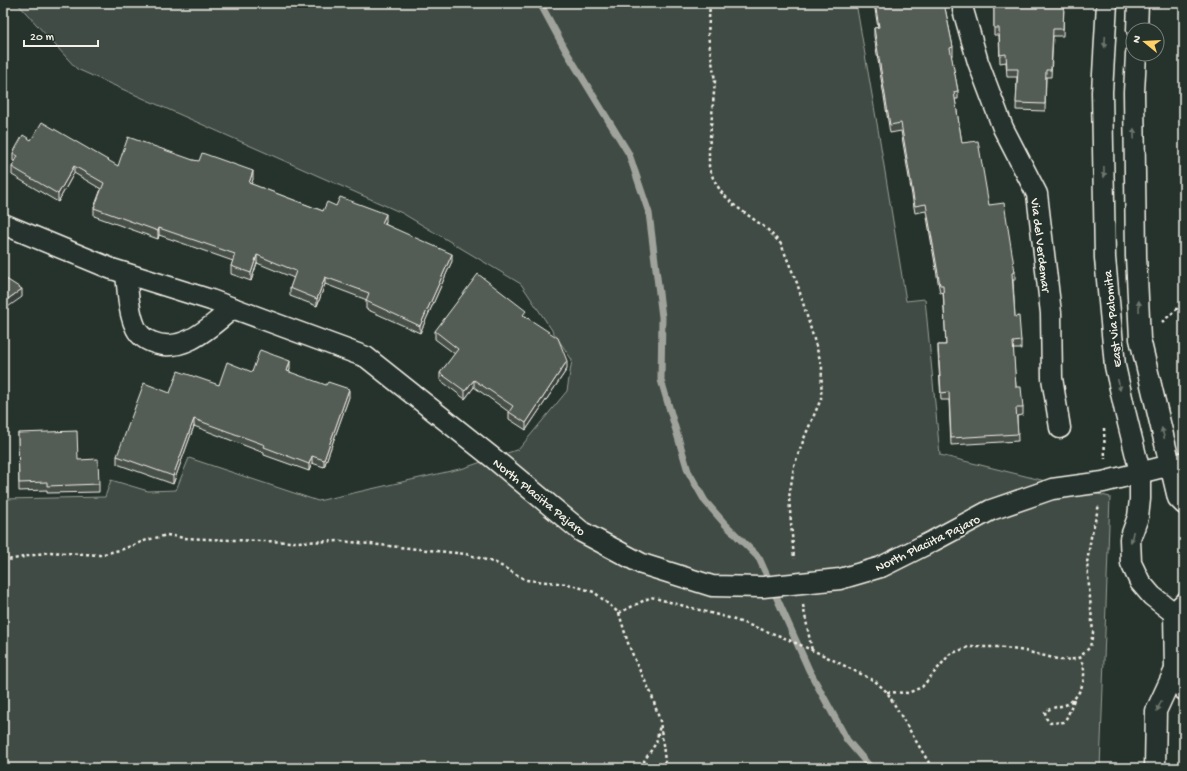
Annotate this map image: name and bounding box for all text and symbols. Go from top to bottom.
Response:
scale bar [24,22,98,48]
north arrow [1125,22,1165,62]
text: 20 m [30,31,55,45]
text: N [1131,34,1144,45]
one-way arrow [1101,36,1108,48]
one-way arrow [1131,127,1137,140]
one-way arrow [1100,166,1107,178]
street label: Via del Verdemar [1026,196,1053,295]
street label: East Via Palomita [1101,269,1126,368]
one-way arrow [1135,300,1142,312]
one-way arrow [1116,379,1122,391]
one-way arrow [1159,427,1165,439]
street label: North Placiita Pajaro [489,456,588,540]
street label: North Placiita Pajaro [873,512,983,576]
one-way arrow [1128,530,1134,543]
one-way arrow [1156,700,1162,711]

